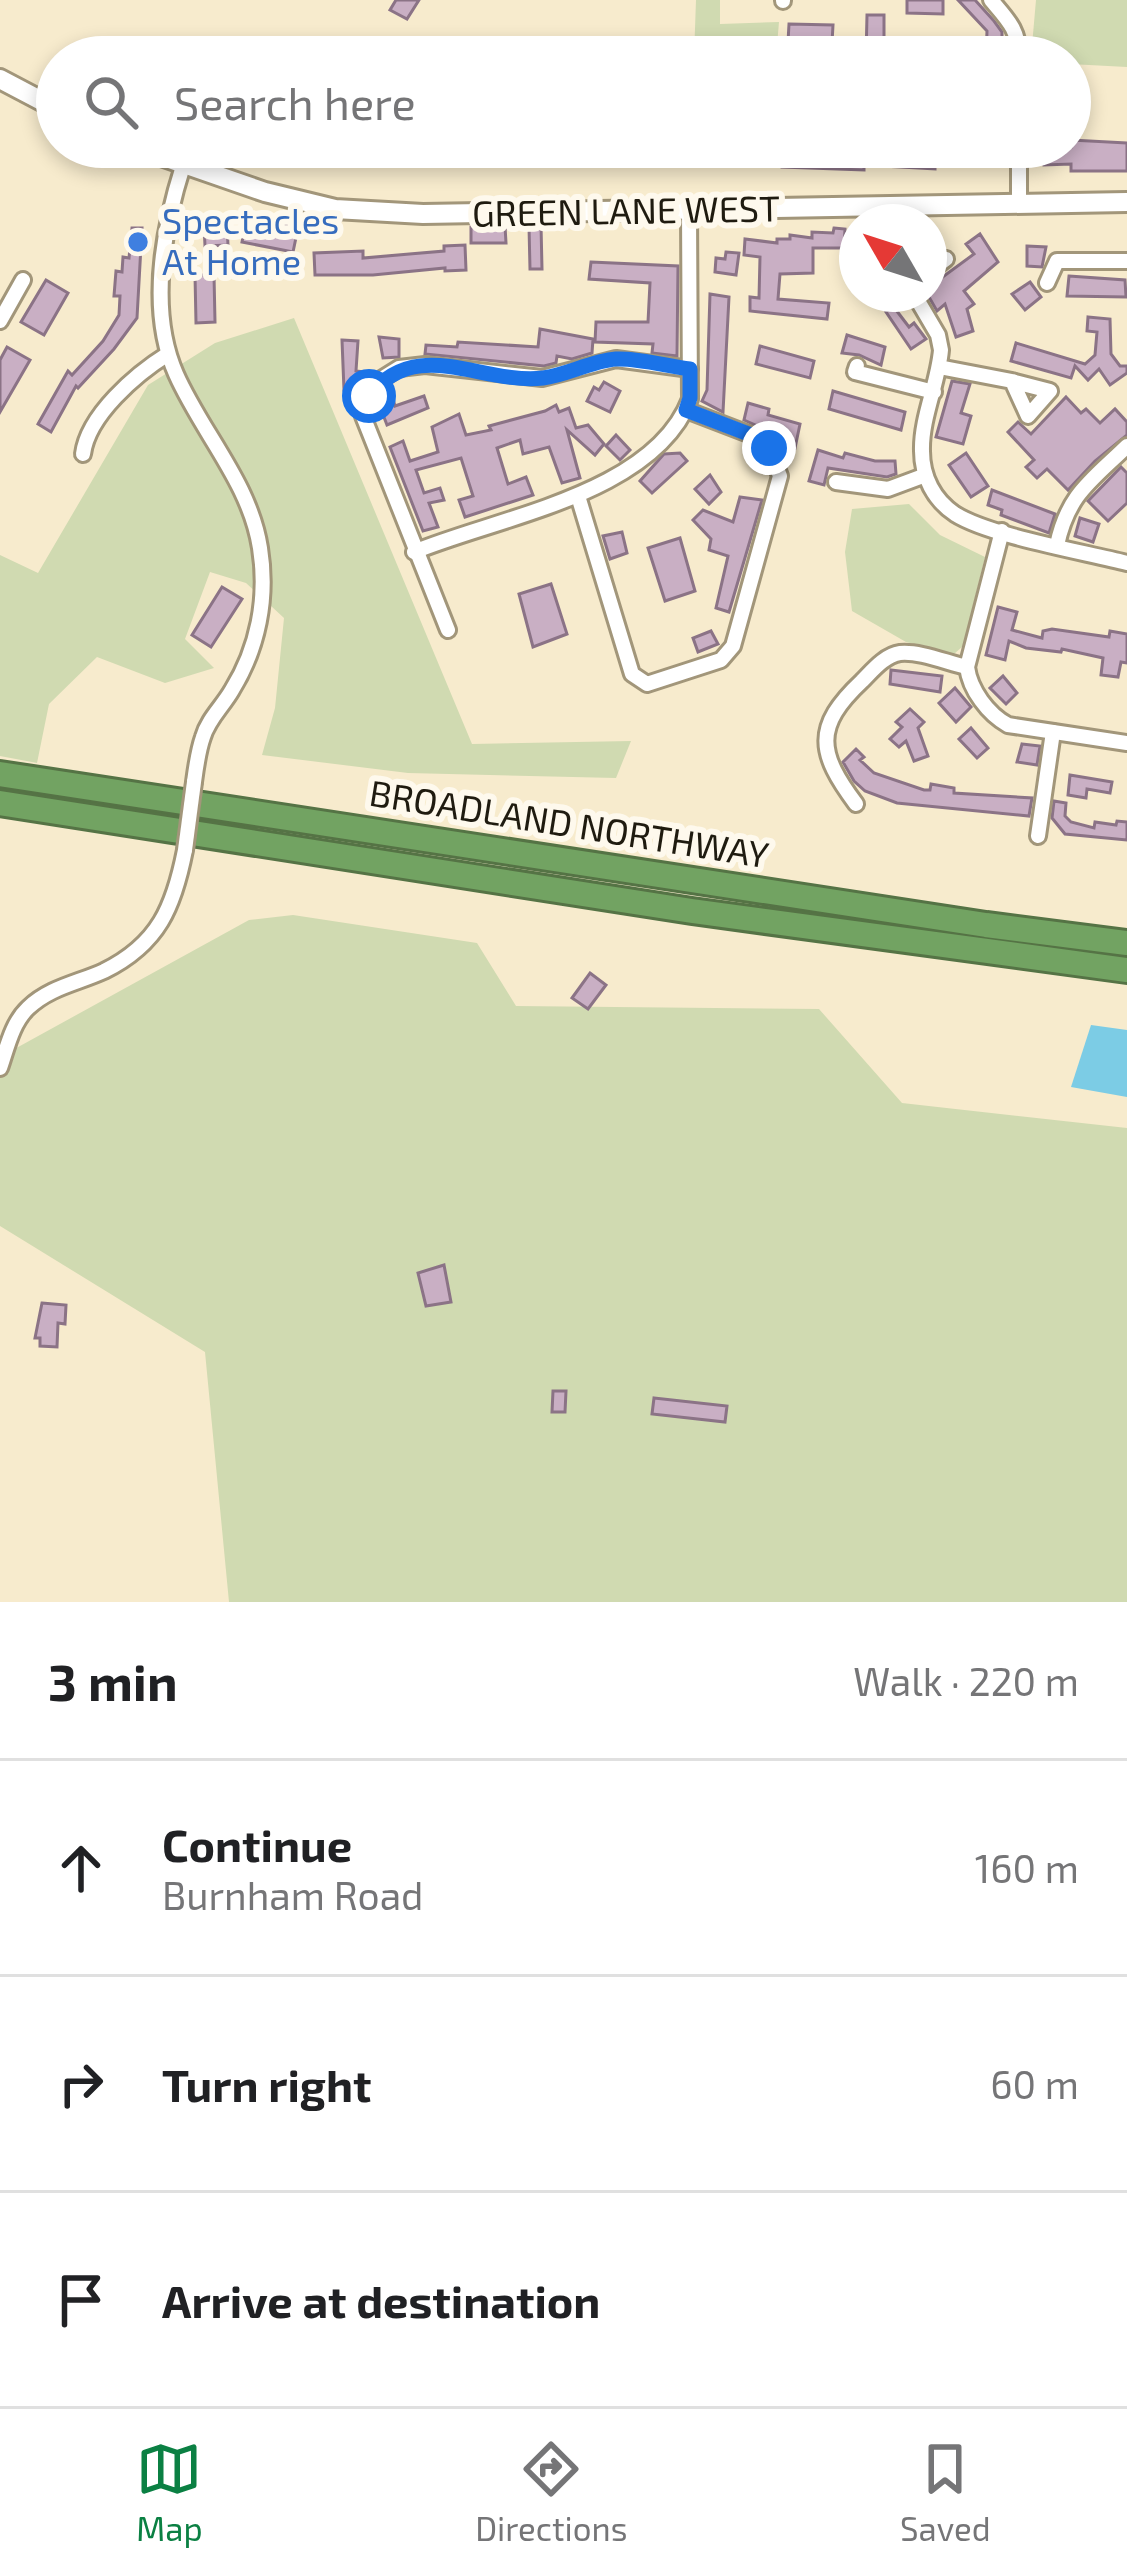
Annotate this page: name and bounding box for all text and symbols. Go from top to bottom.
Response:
search box [36,36,1091,168]
icon: search [78,69,144,135]
text: Search here [174,75,416,129]
street label: GREEN LANE WEST [472,185,780,234]
place label: Spectacles At Home [162,198,339,282]
north arrow [839,204,947,312]
marker: Spectacles At Home [125,229,151,255]
route start [342,369,396,423]
route end [742,421,796,475]
street label: BROADLAND NORTHWAY [367,770,772,875]
text: 3 min [48,1650,178,1711]
text: Walk · 220 m [853,1657,1079,1704]
text: Continue [162,1817,352,1871]
icon: ahead [48,1835,114,1901]
text: 160 m [975,1844,1079,1891]
text: Burnham Road [162,1871,423,1918]
icon: right [48,2051,114,2117]
text: Turn right [162,2057,371,2111]
text: 60 m [990,2060,1079,2107]
icon: arrive [48,2267,114,2333]
text: Arrive at destination [162,2273,600,2327]
tab: Map [136,2436,203,2548]
tab: Directions [475,2436,627,2548]
tab: Saved [900,2436,991,2548]

